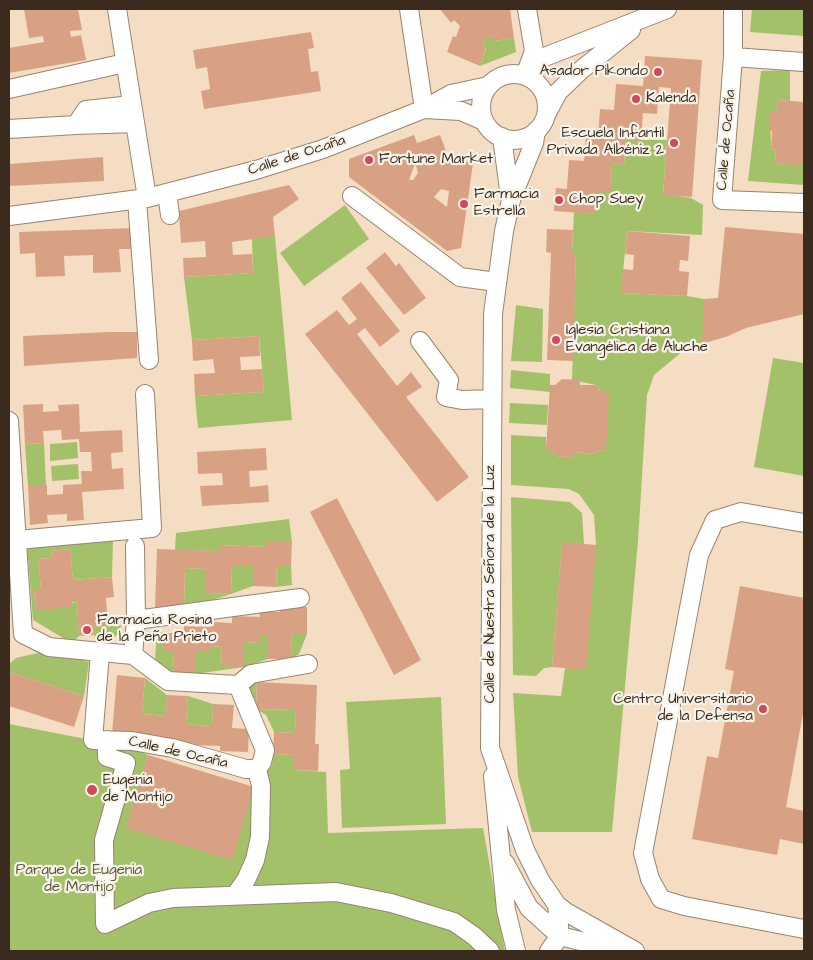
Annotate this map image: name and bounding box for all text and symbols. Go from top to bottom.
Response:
place label: Asador Pikondo [540,63,648,81]
marker: Asador Pikondo [652,66,664,78]
street label: Calle de Ocaña [714,89,740,191]
place label: Kalenda [646,90,696,108]
marker: Kalenda [630,93,642,105]
place label: Escuela Infantil Privada Albéniz 2 [547,125,664,160]
street label: Calle de Ocaña [246,132,348,180]
marker: Escuela Infantil Privada Albéniz 2 [668,137,680,149]
place label: Fortune Market [379,151,493,169]
marker: Fortune Market [363,154,375,166]
place label: Farmacia Estrella [474,186,539,221]
place label: Chop Suey [569,191,643,209]
marker: Chop Suey [553,194,565,206]
marker: Farmacia Estrella [458,198,470,210]
place label: Iglesia Cristiana Evangélica de Aluche [566,322,708,357]
marker: Iglesia Cristiana Evangélica de Aluche [550,334,562,346]
street label: Calle de Nuestra Señora de la Luz [482,465,500,703]
place label: Farmacia Rosina de la Peña Prieto [97,612,216,647]
marker: Farmacia Rosina de la Peña Prieto [81,624,93,636]
place label: Centro Universitario de la Defensa [613,691,753,726]
marker: Centro Universitario de la Defensa [757,703,769,715]
street label: Calle de Ocaña [127,733,229,773]
place label: Eugenia de Montijo [103,772,173,807]
marker: Eugenia de Montijo [85,783,99,797]
park label: Parque de Eugenia de Montijo [16,862,142,897]

